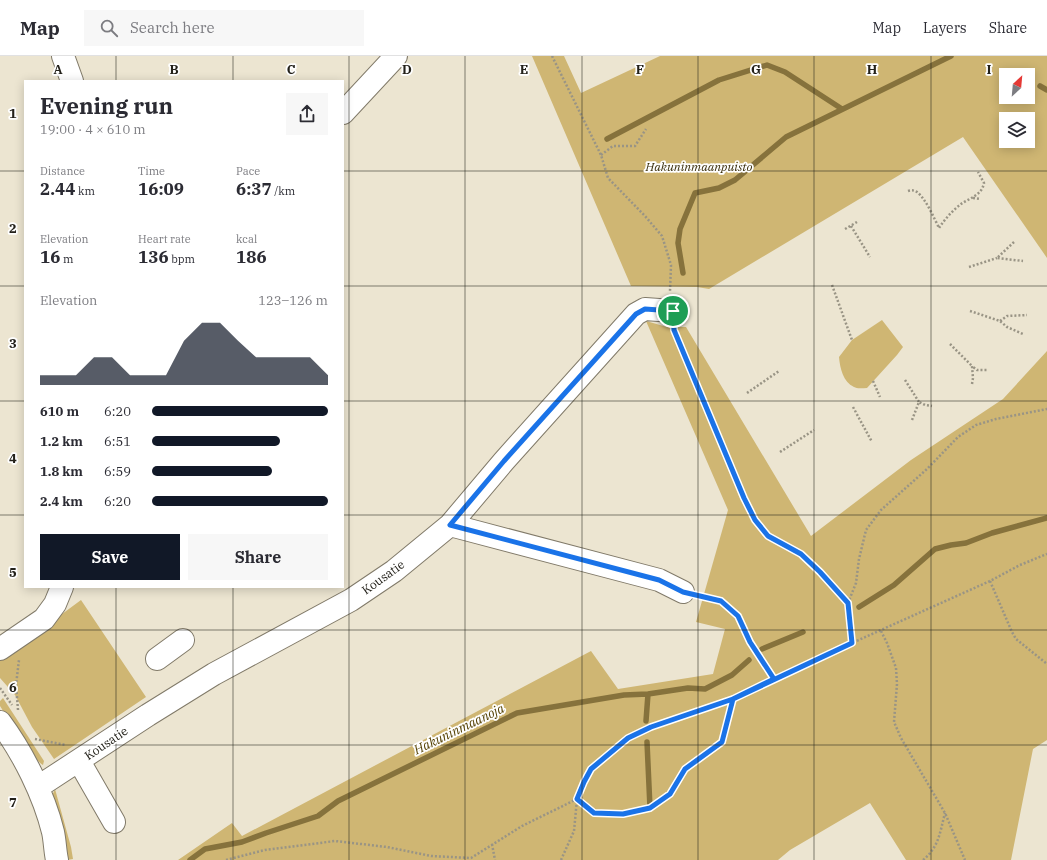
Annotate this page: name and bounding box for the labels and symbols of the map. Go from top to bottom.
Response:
text: A [53,61,63,78]
text: B [169,61,179,78]
text: C [287,61,296,78]
text: D [402,61,412,78]
text: E [520,61,528,78]
text: F [636,61,644,78]
text: G [751,61,761,78]
text: H [867,61,878,78]
text: I [987,61,992,78]
north arrow [999,68,1035,104]
text: 1 [9,105,17,122]
park label: Hakuninmaanpuisto [645,159,752,174]
text: 2 [9,220,17,237]
pin [656,294,690,328]
text: 3 [9,335,17,352]
text: 4 [9,450,17,467]
street label: Kousatie [359,556,407,598]
text: 5 [9,564,17,581]
text: 6 [9,679,17,696]
water label: Hakuninmaanoja [410,700,507,759]
street label: Kousatie [81,723,131,763]
text: 7 [9,794,17,811]

